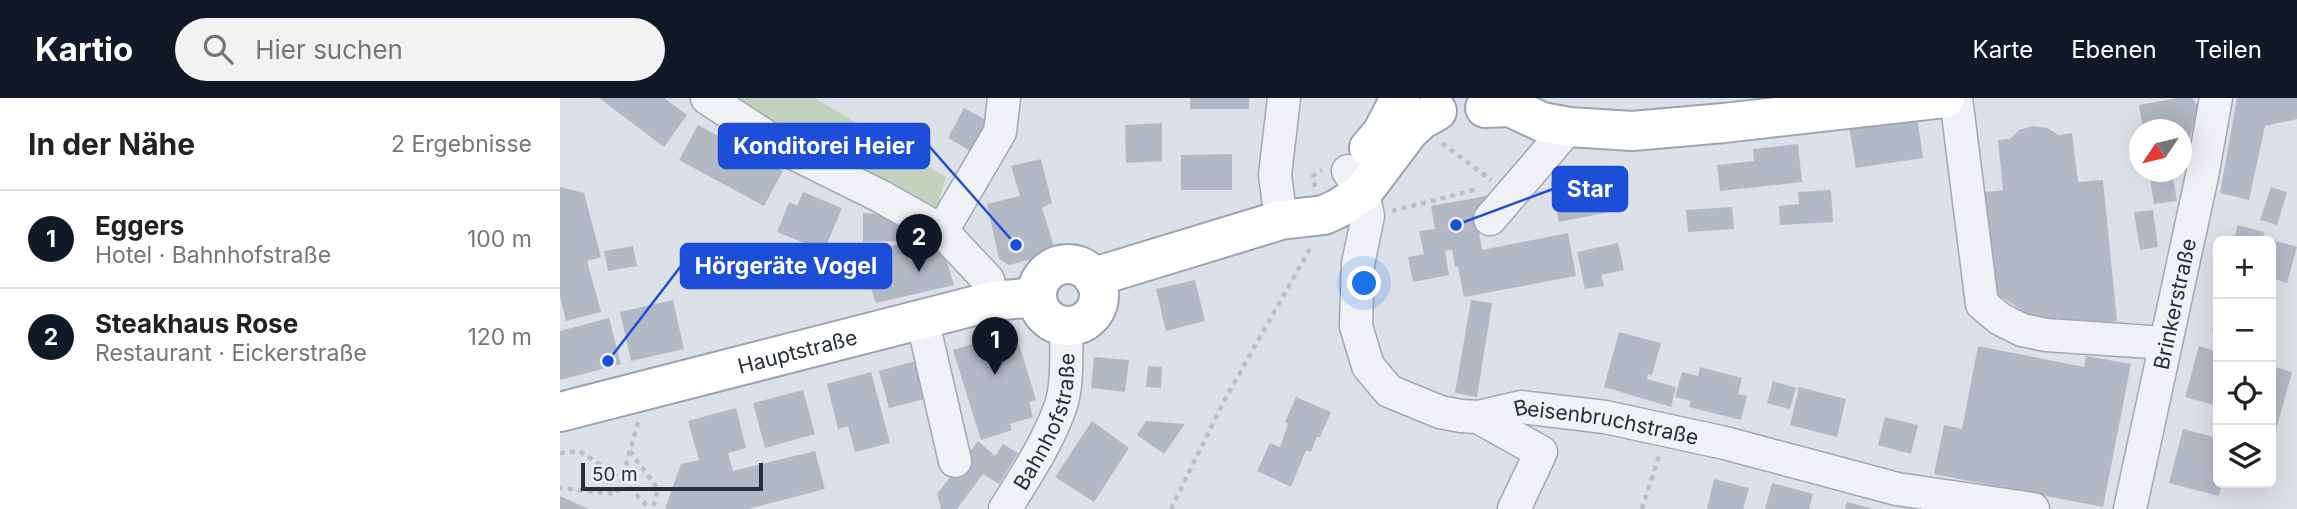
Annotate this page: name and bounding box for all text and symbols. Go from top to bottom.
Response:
search box [175,18,665,81]
text: Kartio [35,29,133,69]
icon: search [199,30,237,68]
text: Hier suchen [255,34,403,65]
text: Karte [1973,35,2033,64]
text: Ebenen [2071,35,2157,64]
text: Teilen [2195,35,2262,64]
north arrow [2129,119,2192,182]
callout: Konditorei Heier [719,124,929,168]
text: In der Nähe [28,126,195,162]
text: 2 Ergebnisse [391,130,532,158]
text: Konditorei Heier [733,132,915,160]
callout: Star [1553,167,1627,211]
text: Star [1567,175,1613,203]
text: Eggers [95,210,184,241]
pin: 2 [896,214,942,272]
text: 1 [46,225,56,253]
text: 100 m [467,225,532,253]
street label: Brinkerstraße [2148,236,2201,372]
map controls [2213,236,2276,488]
button: + [2213,236,2276,299]
text: Hotel · Bahnhofstraße [95,241,331,269]
callout: Hörgeräte Vogel [681,244,891,288]
text: Hörgeräte Vogel [695,252,877,280]
your location [1347,266,1381,300]
button: − [2213,299,2276,362]
text: Steakhaus Rose [95,308,298,339]
pin: 1 [972,317,1018,375]
text: 2 [44,323,58,351]
text: 120 m [467,323,532,351]
street label: Hauptstraße [735,324,860,378]
text: Restaurant · Eickerstraße [95,339,367,367]
street label: Bahnhofstraße [1008,353,1079,494]
button: locate [2213,362,2276,425]
street label: Beisenbruchstraße [1511,393,1701,449]
button: layers [2213,425,2276,488]
scale bar [581,460,763,492]
text: 50 m [592,463,638,486]

